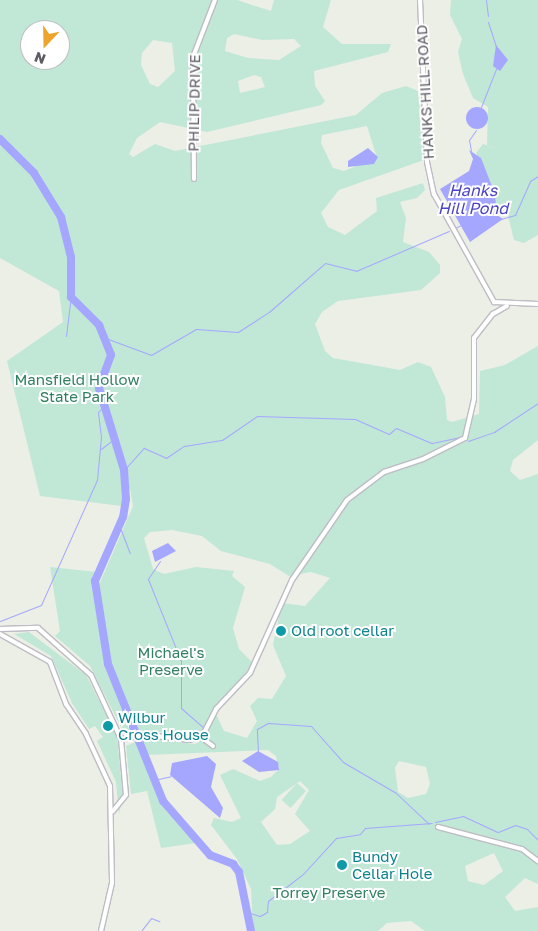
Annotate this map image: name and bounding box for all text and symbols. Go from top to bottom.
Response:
north arrow [20,20,70,70]
street label: HANKS HILL ROAD [412,24,438,160]
text: N [32,49,48,68]
street label: PHILIP DRIVE [184,54,204,152]
water label: Hanks Hill Pond [438,180,508,218]
park label: Mansfield Hollow State Park [14,370,140,405]
place label: Old root cellar [291,622,394,640]
marker: Old root cellar [275,625,287,637]
park label: Michael's Preserve [138,643,204,678]
place label: Wilbur Cross House [118,708,209,743]
marker: Wilbur Cross House [102,720,114,732]
place label: Bundy Cellar Hole [352,847,432,882]
marker: Bundy Cellar Hole [336,859,348,871]
park label: Torrey Preserve [272,884,386,902]

